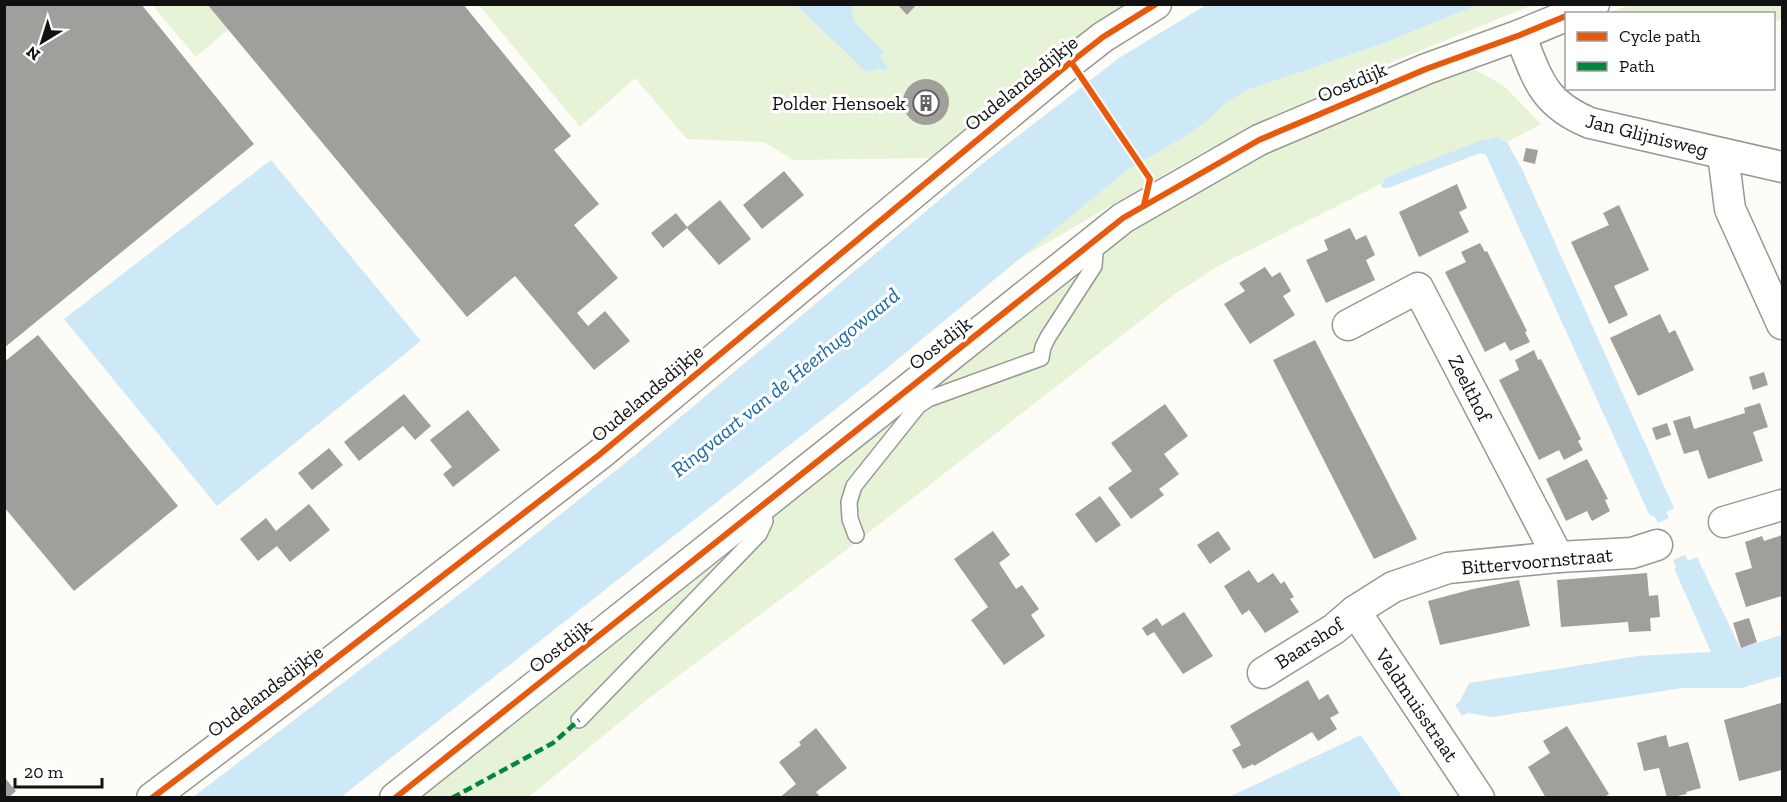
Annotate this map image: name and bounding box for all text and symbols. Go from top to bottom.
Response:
north arrow [12,12,72,72]
legend [1565,12,1775,90]
text: Cycle path [1619,25,1701,47]
street label: Oudelandsdijkje [960,30,1082,136]
text: N [22,42,44,65]
text: Path [1619,55,1655,77]
street label: Oostdijk [1314,56,1391,107]
building icon: Polder Hensoek [911,88,941,118]
place label: Polder Hensoek [772,91,907,115]
street label: Jan Glijnisweg [1583,108,1711,162]
water label: Ringvaart van de Heerhugowaard [666,282,904,482]
street label: Oostdijk [904,311,977,375]
street label: Oudelandsdijkje [586,339,708,447]
street label: Zeelthof [1443,351,1498,426]
street label: Bittervoornstraat [1460,542,1614,580]
street label: Baarshof [1270,611,1349,674]
street label: Oostdijk [524,614,597,678]
street label: Oudelandsdijkje [202,640,328,742]
street label: Veldmuisstraat [1370,643,1464,767]
scale bar [15,751,102,789]
text: 20 m [24,761,64,783]

